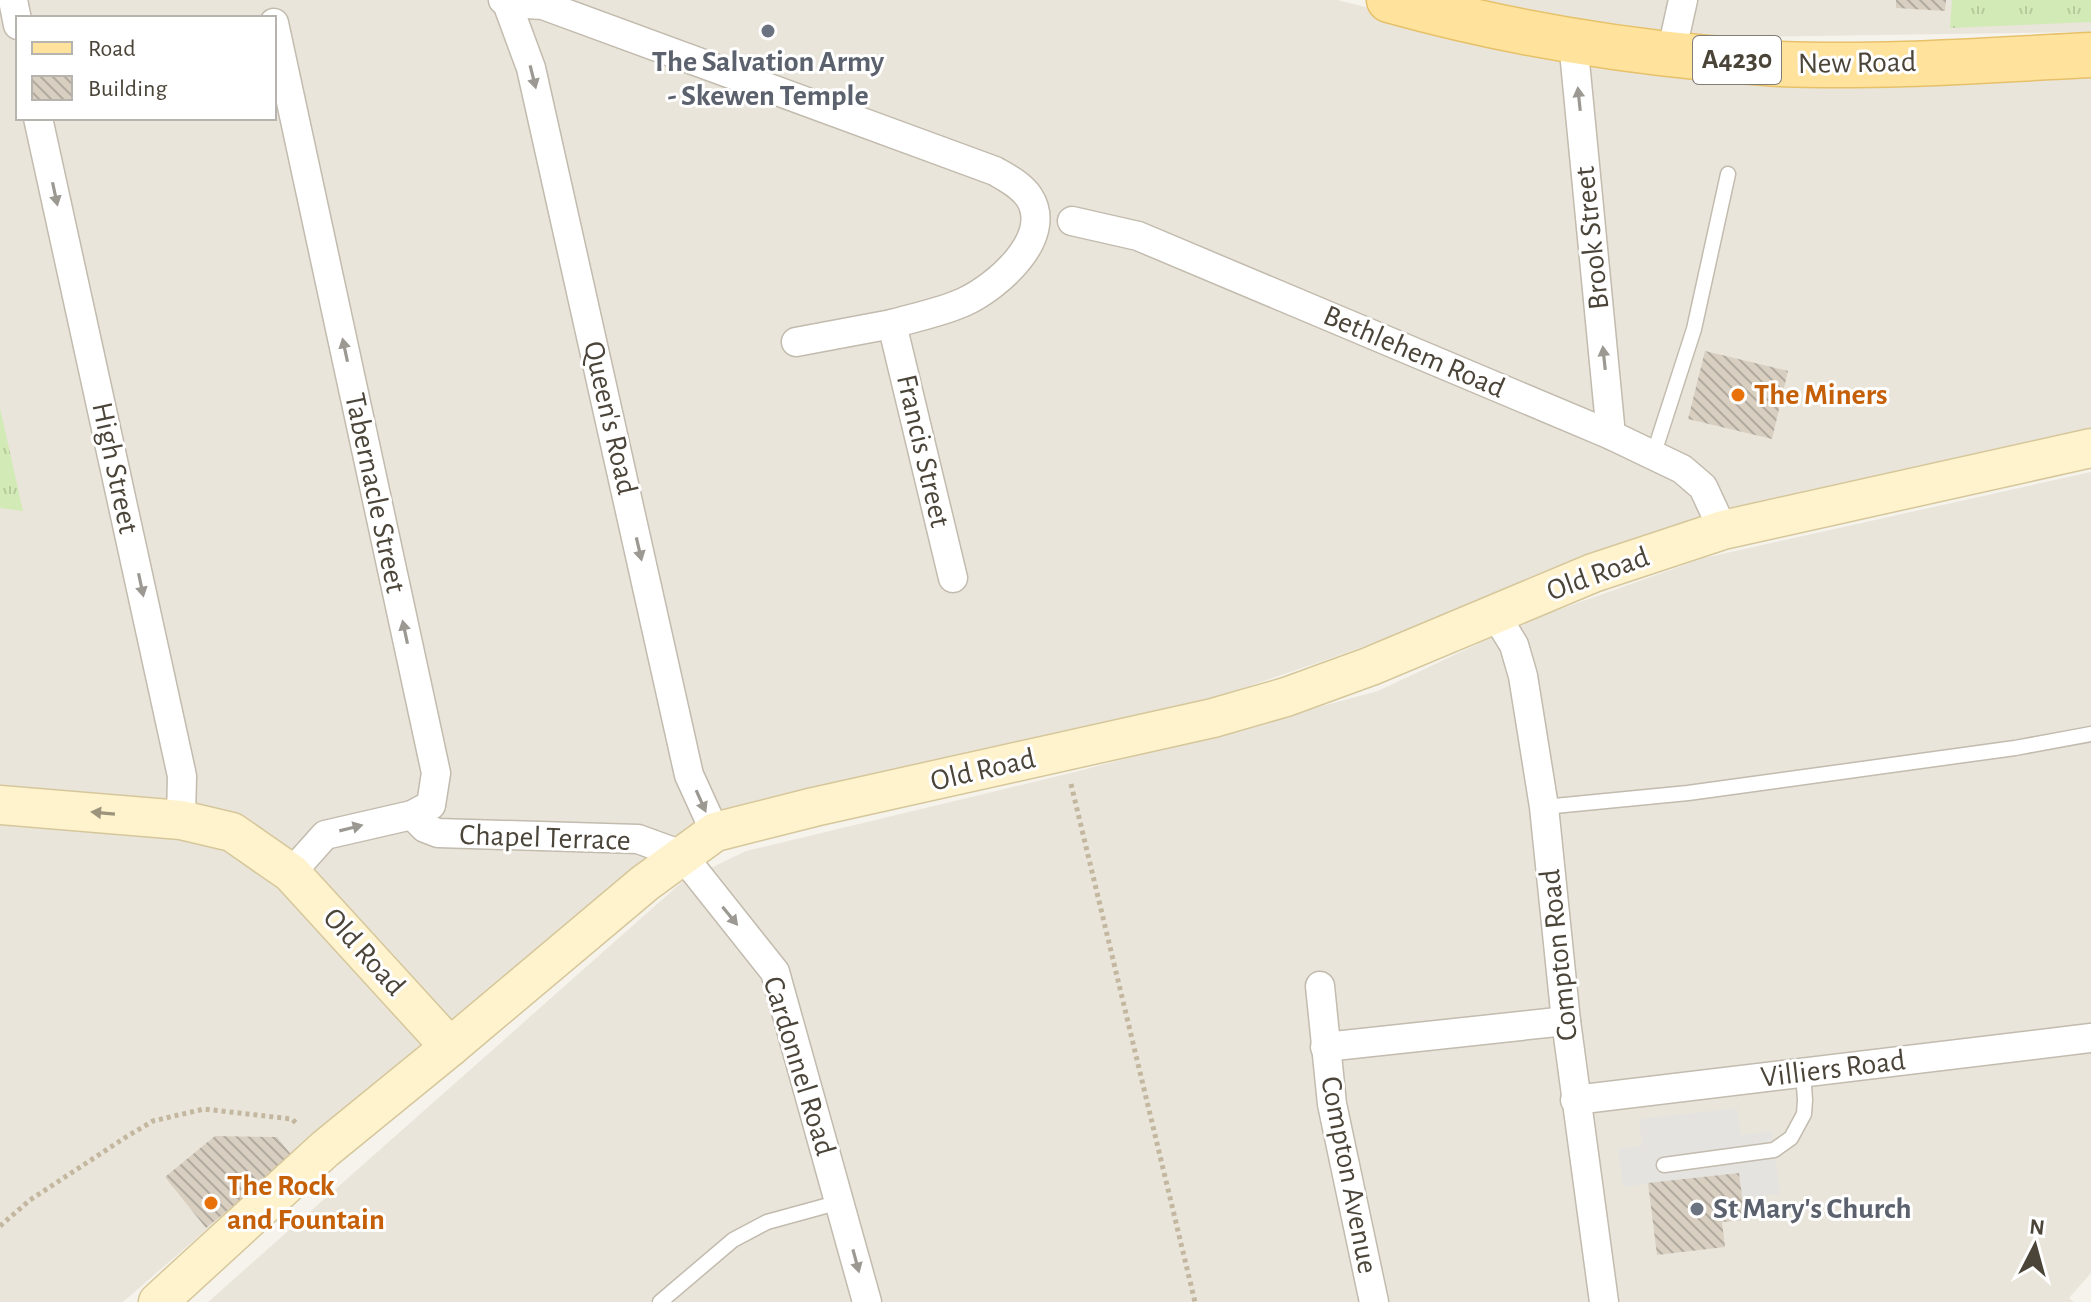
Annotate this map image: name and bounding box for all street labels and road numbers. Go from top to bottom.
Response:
road number: A4230 [1693,36,1781,84]
street label: New Road [1797,47,1917,79]
street label: Brook Street [1570,164,1614,311]
street label: Bethlehem Road [1319,300,1509,404]
street label: Queen's Road [578,338,642,498]
street label: Francis Street [891,372,955,531]
street label: Tabernacle Street [339,391,411,596]
street label: High Street [86,400,144,537]
street label: Old Road [1543,542,1653,606]
street label: Old Road [928,743,1038,797]
street label: Chapel Terrace [459,820,631,856]
street label: Compton Road [1535,868,1583,1042]
street label: Old Road [317,902,411,1002]
street label: Cardonnel Road [758,973,840,1159]
street label: Villiers Road [1759,1045,1907,1093]
street label: Compton Avenue [1315,1074,1383,1276]

